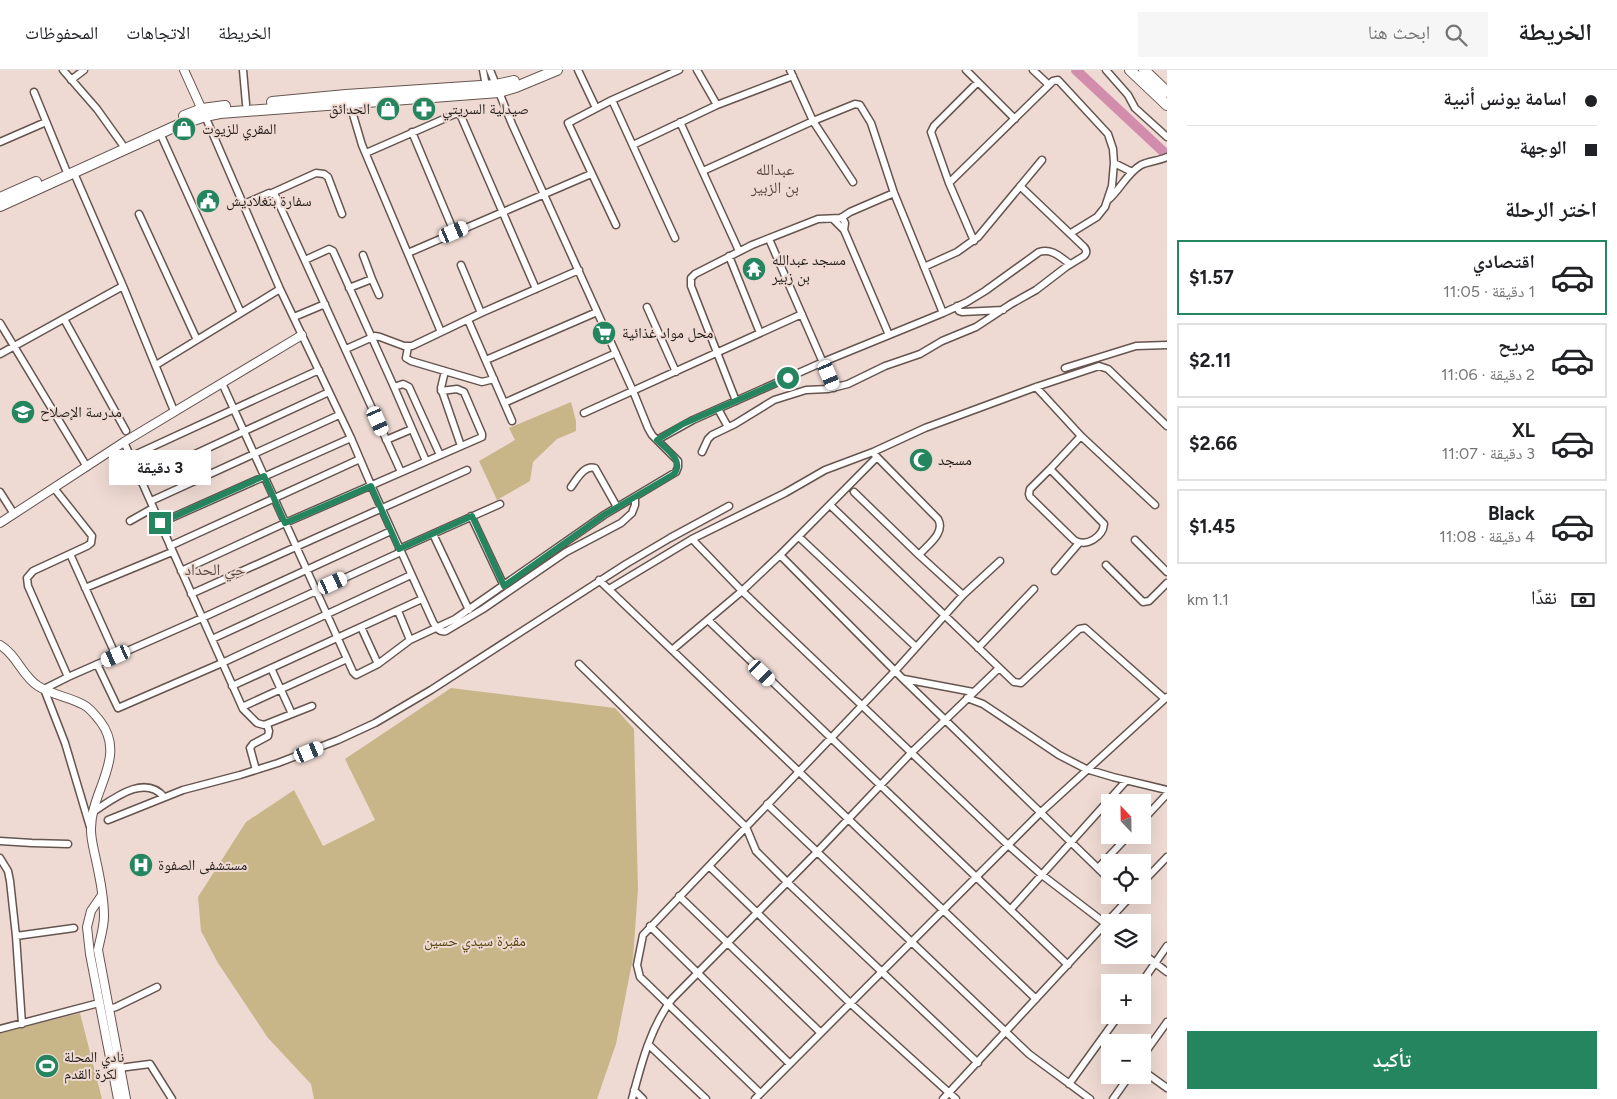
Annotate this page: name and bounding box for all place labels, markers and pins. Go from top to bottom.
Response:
shop icon: الحدائق [375,96,401,122]
pharmacy icon: صيدلية السريتي [411,96,437,122]
place label: الحدائق [329,100,370,119]
place label: صيدلية السريتي [442,100,529,121]
shop icon: المقري للزيوت [171,116,197,142]
place label: المقري للزيوت [202,120,276,141]
public building icon: سفارة بنغلاديش [195,188,221,214]
place label: سفارة بنغلاديش [226,192,312,211]
place label: مسجد عبدالله بن زبير [771,251,846,287]
temple icon: مسجد عبدالله بن زبير [741,256,767,282]
supermarket icon: محل مواد غذائية [591,320,617,346]
place label: محل مواد غذائية [622,324,713,343]
school or university icon: مدرسة الإصلاح [10,399,36,425]
place label: مدرسة الإصلاح [40,403,122,422]
mosque icon: مسجد [908,447,934,473]
place label: مسجد [938,451,972,469]
hospital icon: مستشفى الصفوة [128,852,154,878]
place label: مستشفى الصفوة [158,856,247,875]
place label: نادي المحلة لكرة القدم [64,1048,125,1084]
sports icon: نادي المحلة لكرة القدم [34,1053,60,1079]

